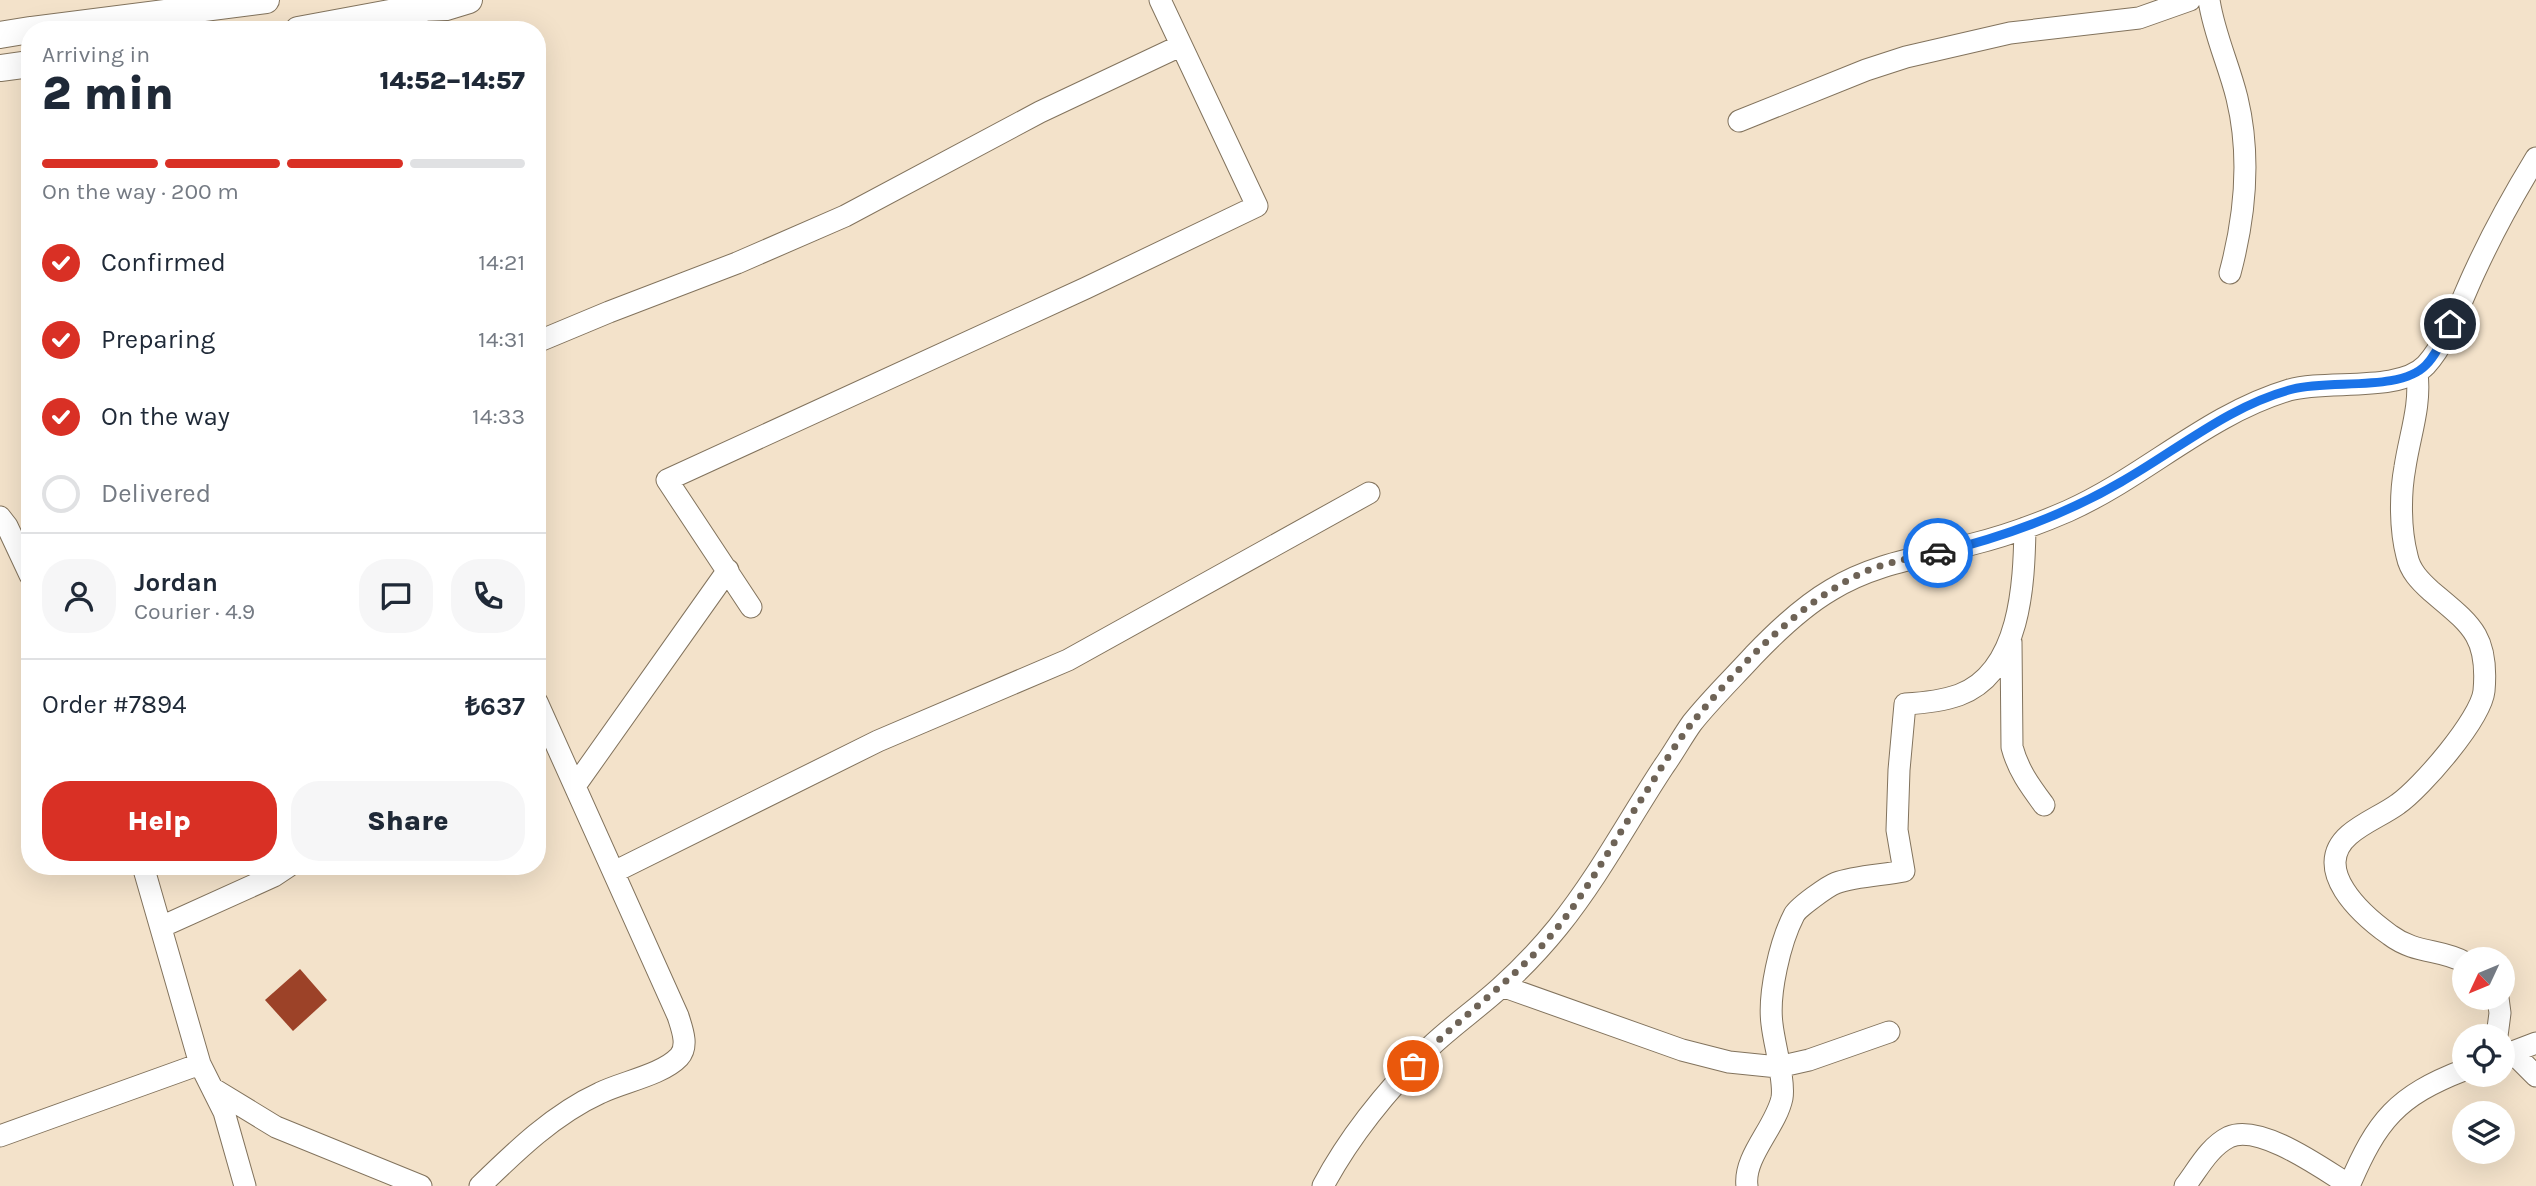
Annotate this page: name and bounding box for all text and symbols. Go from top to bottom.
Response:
text: Arriving in [42,41,150,68]
text: 14:52–14:57 [380,65,525,96]
text: 2 min [42,67,174,121]
text: On the way · 200 m [42,178,239,205]
icon: check [42,244,80,282]
text: Confirmed [101,247,226,278]
text: 14:21 [478,249,525,276]
pin [2420,294,2480,354]
icon: home [2431,305,2469,343]
icon: check [42,321,80,359]
text: Preparing [101,324,215,355]
text: 14:31 [478,326,525,353]
icon: check [42,398,80,436]
text: On the way [101,401,230,432]
text: 14:33 [472,403,525,430]
text: Delivered [101,478,211,509]
courier [1903,518,1973,588]
icon: car [1919,534,1957,572]
button: person [42,559,116,633]
button: chat [359,559,433,633]
button: phone [451,559,525,633]
text: Jordan [134,567,218,598]
text: Courier · 4.9 [134,598,255,625]
text: Order #7894 [42,689,187,720]
text: ₺637 [465,691,525,722]
button: Help [42,781,277,861]
button: Share [291,781,525,861]
north arrow [2452,947,2515,1010]
map controls [2452,947,2515,1164]
button: locate [2452,1024,2515,1087]
pin [1383,1036,1443,1096]
icon: bag [1394,1047,1432,1085]
button: layers [2452,1101,2515,1164]

